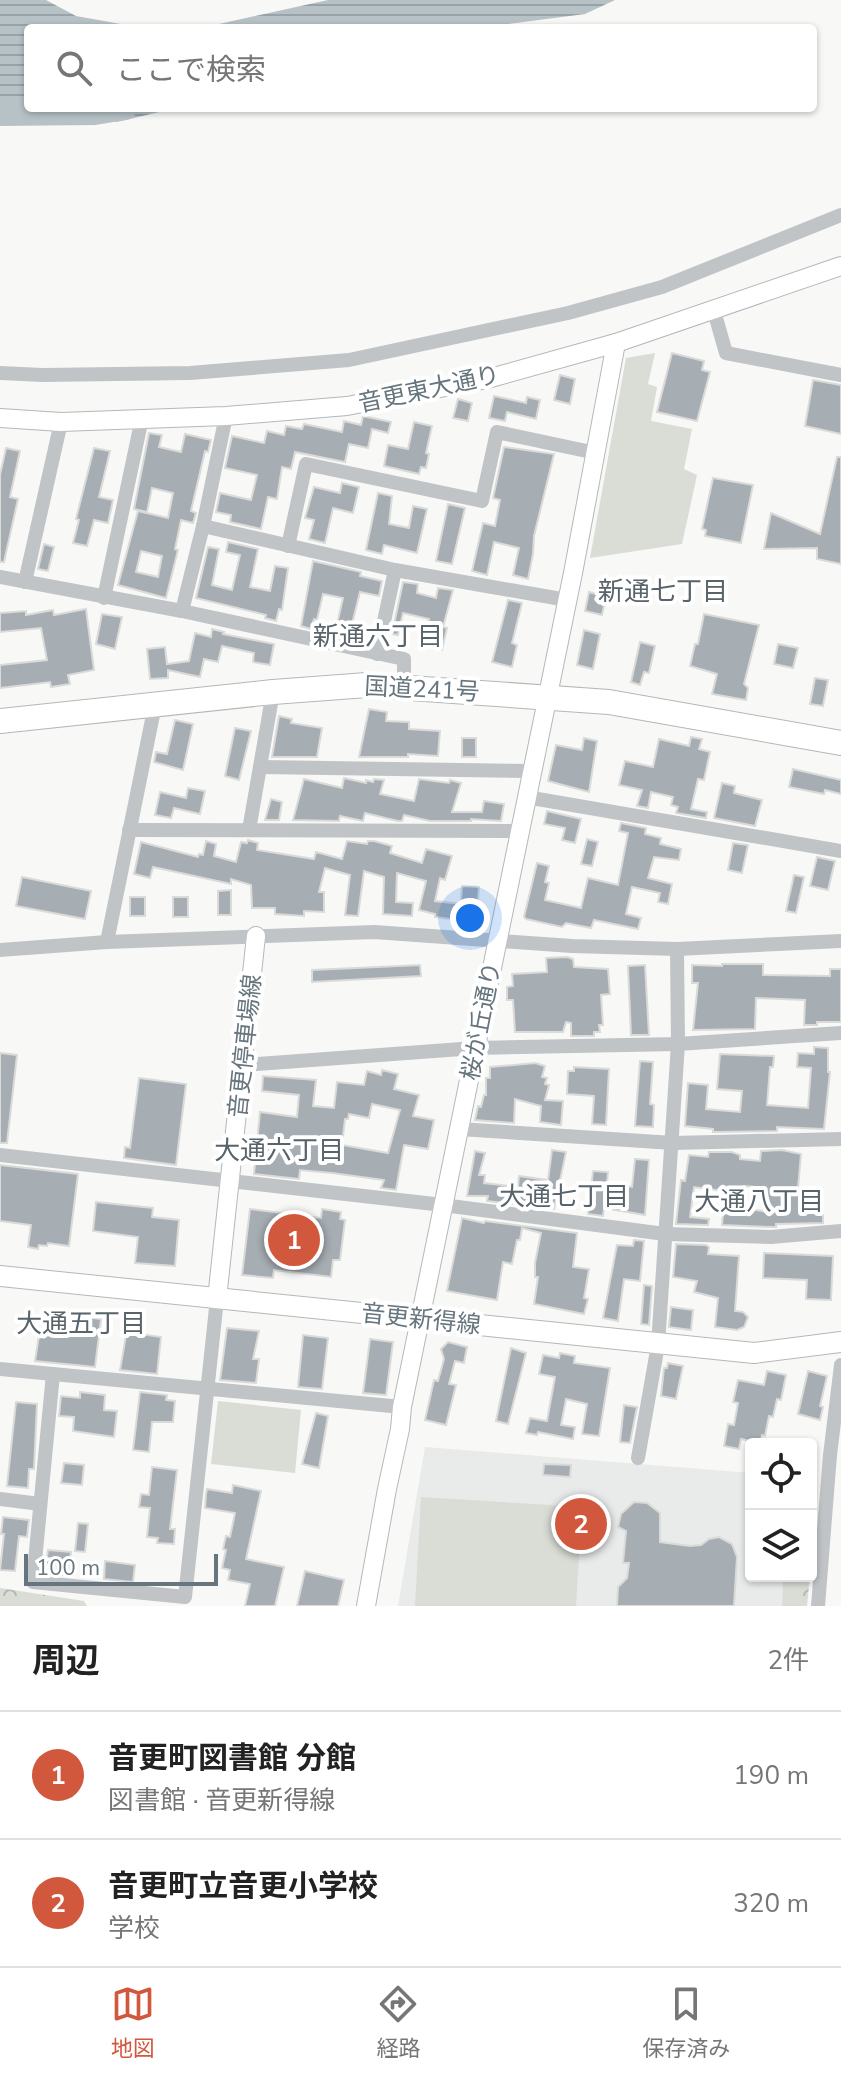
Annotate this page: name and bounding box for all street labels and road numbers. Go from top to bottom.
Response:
street label: 音更東大通り [355,358,503,420]
street label: 国道241号 [364,670,480,708]
street label: 桜が丘通り [454,959,508,1083]
street label: 音更停車場線 [222,973,268,1119]
street label: 音更新得線 [360,1297,482,1341]

